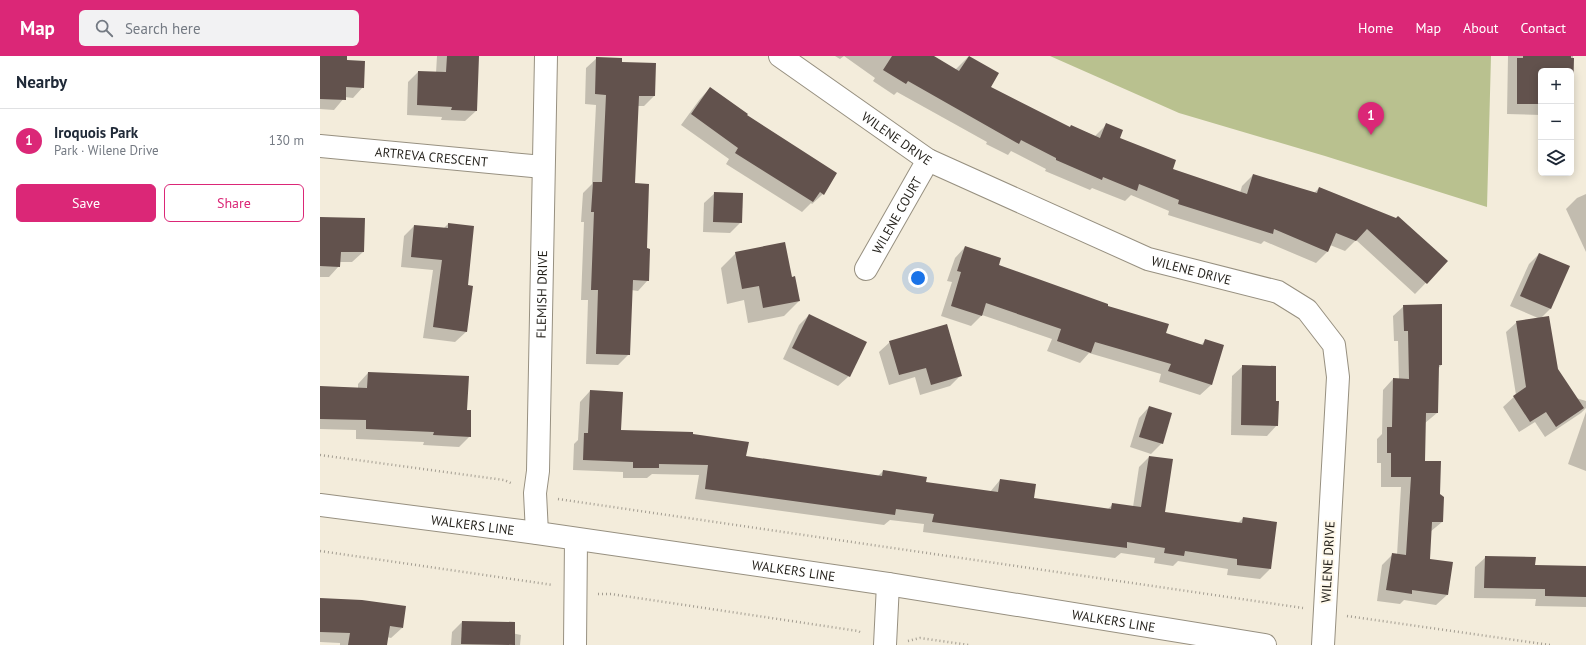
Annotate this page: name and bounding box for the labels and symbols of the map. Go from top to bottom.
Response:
pin: 1 [1358,102,1384,135]
street label: WILENE DRIVE [859,108,935,169]
street label: ARTREVA CRESCENT [374,143,489,170]
street label: WILENE COURT [868,173,925,257]
street label: FLEMISH DRIVE [532,250,551,338]
street label: WILENE DRIVE [1150,252,1233,288]
your location [908,268,928,288]
street label: WALKERS LINE [430,511,516,539]
street label: WILENE DRIVE [1317,521,1339,603]
street label: WALKERS LINE [751,556,836,585]
street label: WALKERS LINE [1071,605,1156,636]

